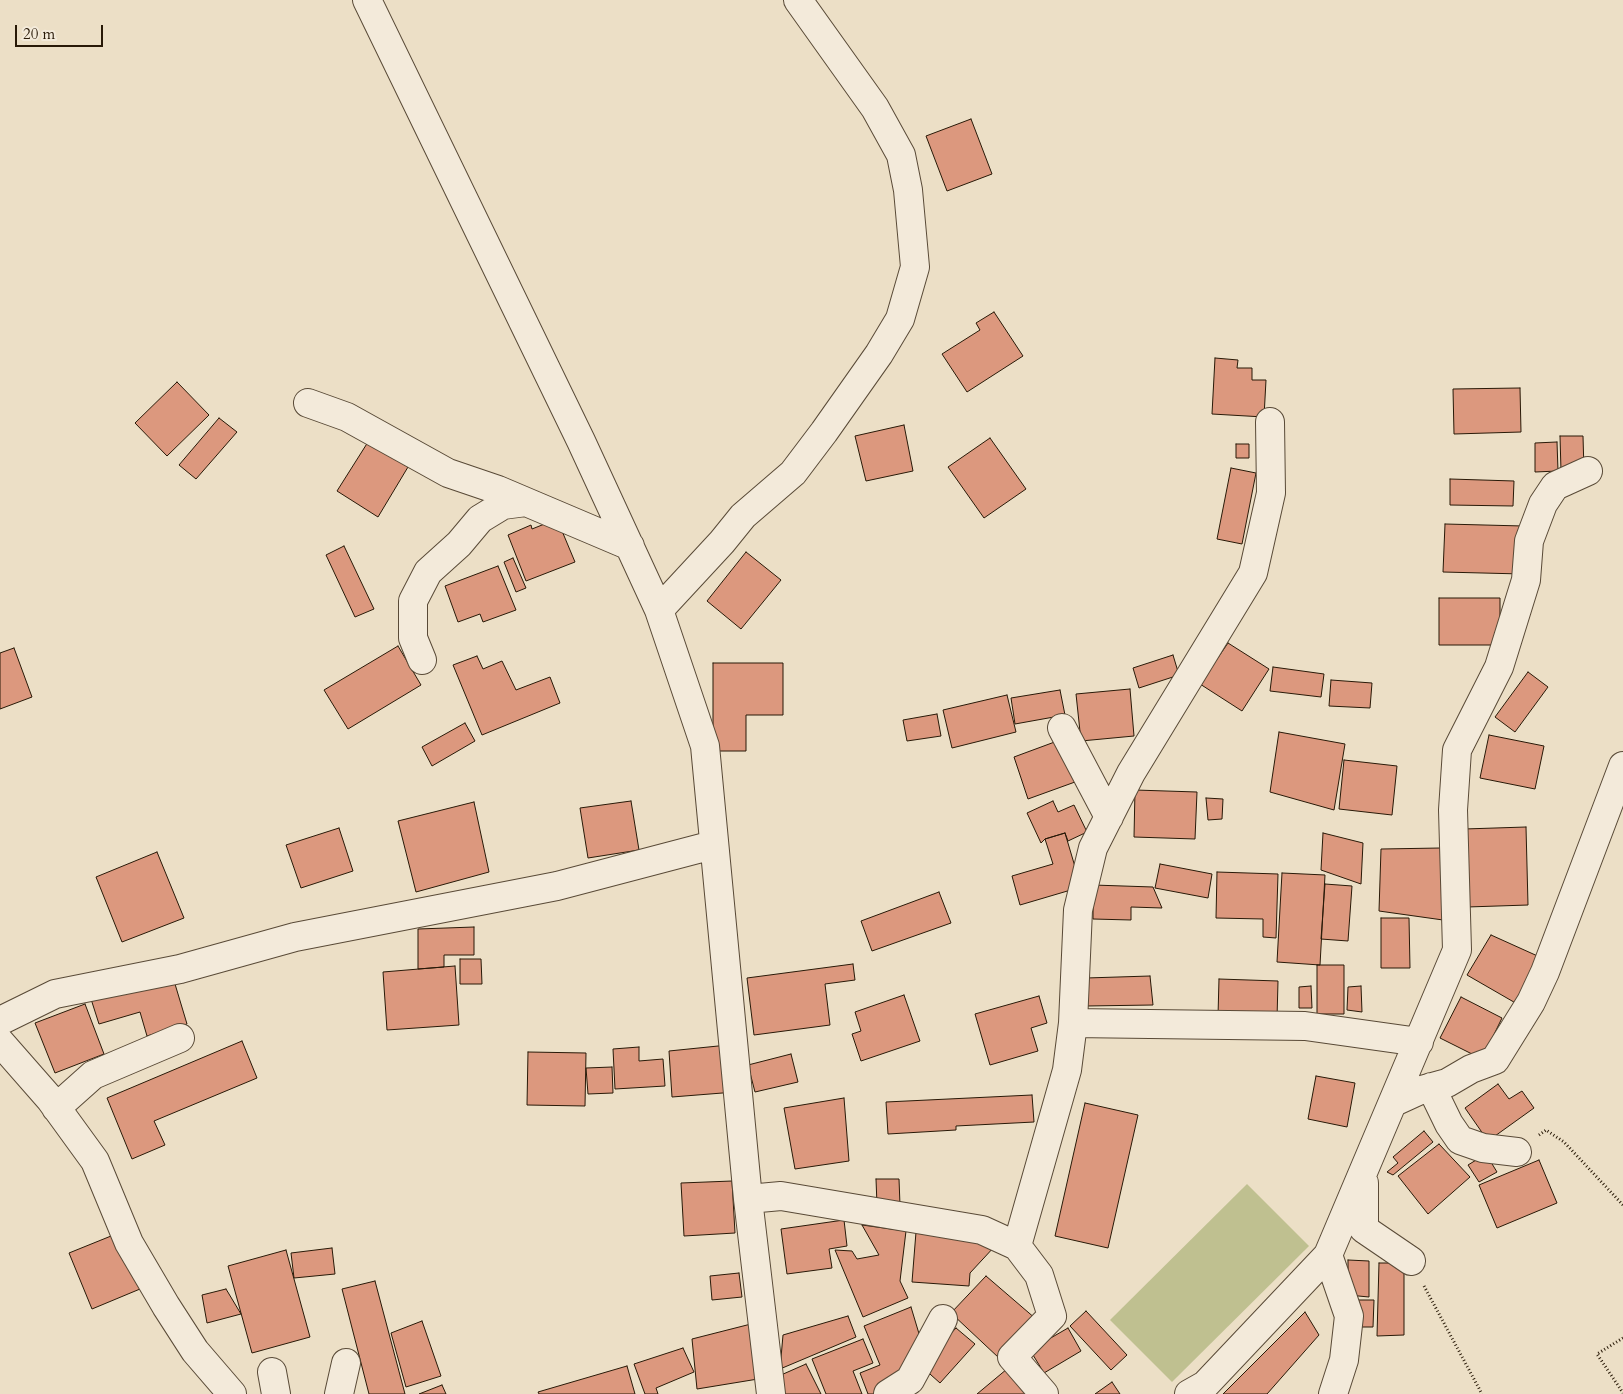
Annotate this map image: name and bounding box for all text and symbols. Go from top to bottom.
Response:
scale bar [18,15,105,47]
text: 20 m [23,24,55,44]

